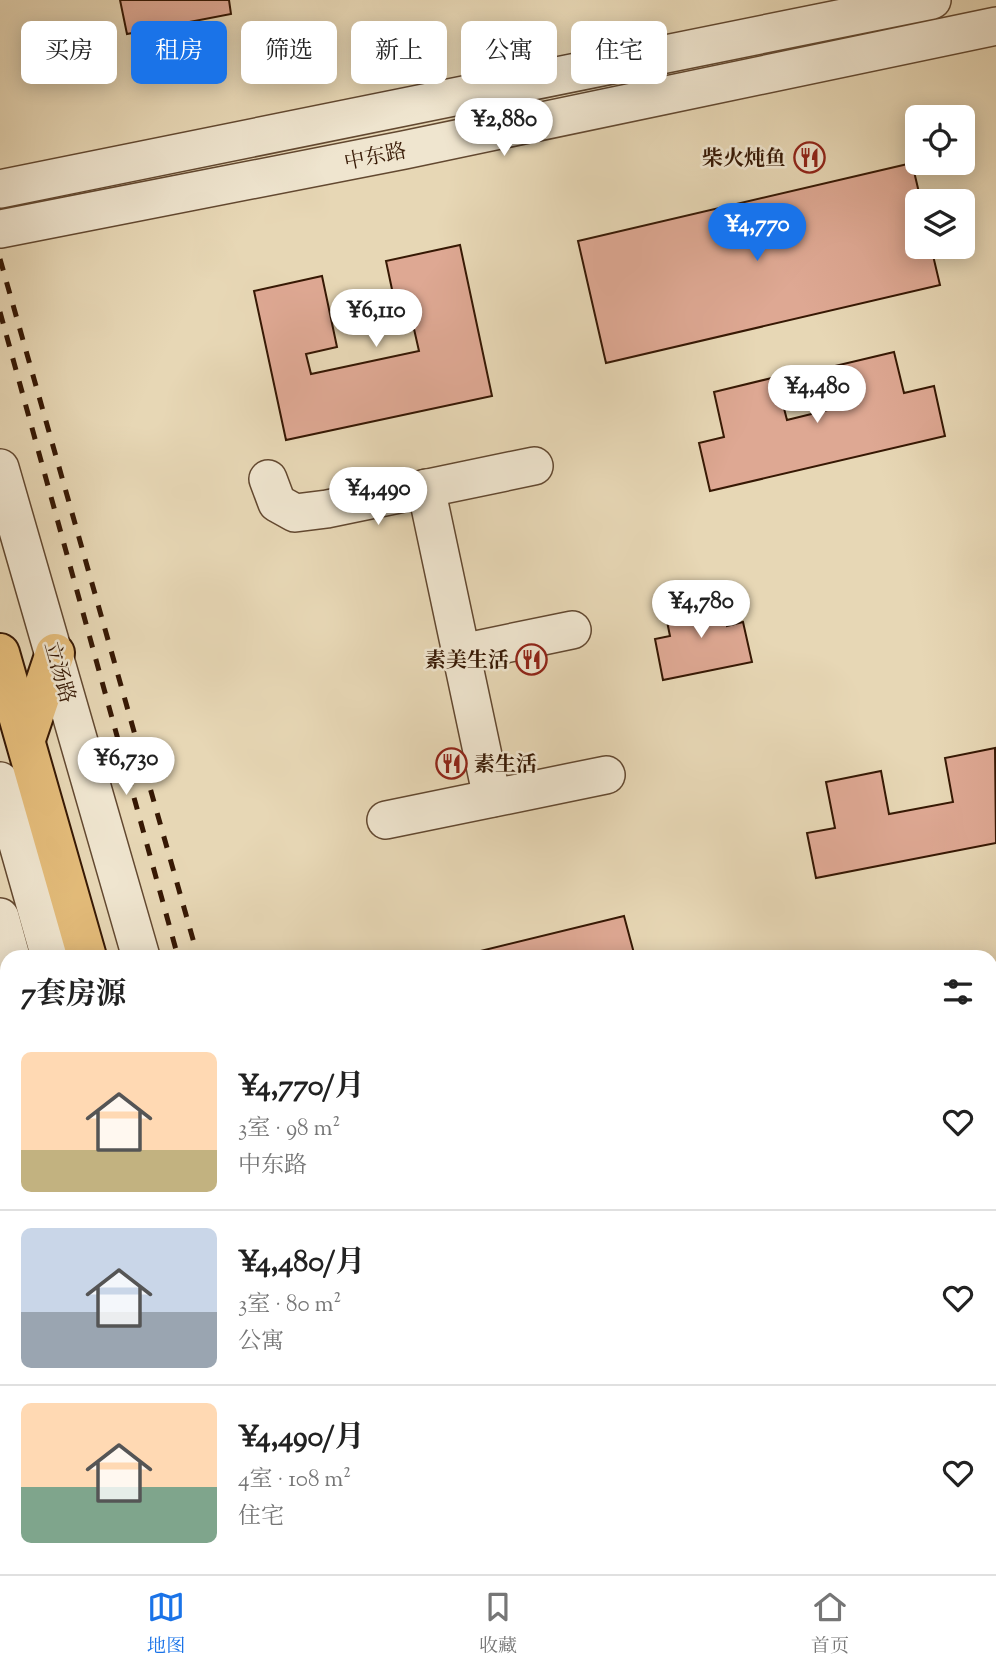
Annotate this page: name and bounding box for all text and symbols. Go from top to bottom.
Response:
chip: 买房 [21,21,117,84]
chip: 租房 [131,21,227,84]
chip: 筛选 [241,21,337,84]
chip: 新上 [351,21,447,84]
chip: 公寓 [461,21,557,84]
chip: 住宅 [571,21,667,84]
pin: ¥2,880 [447,99,561,158]
text: ¥2,880 [471,104,537,137]
map controls [905,105,975,259]
button: locate [905,105,975,175]
street label: 中东路 [342,137,409,179]
restaurant icon: 柴火炖鱼 [792,141,826,175]
place label: 柴火炖鱼 [702,145,786,175]
button: layers [905,189,975,259]
pin: ¥4,770 [700,204,814,263]
text: ¥4,770 [724,209,790,242]
pin: ¥6,110 [319,290,433,349]
text: ¥6,110 [346,295,406,328]
pin: ¥4,480 [760,366,874,425]
text: ¥4,480 [784,371,850,404]
pin: ¥4,490 [321,468,435,527]
text: ¥4,490 [345,473,411,506]
pin: ¥4,780 [644,580,758,640]
text: ¥4,780 [668,586,734,619]
street label: 立汤路 [35,638,81,707]
restaurant icon: 素美生活 [515,643,549,677]
place label: 素美生活 [425,647,509,677]
pin: ¥6,730 [69,738,183,797]
text: ¥6,730 [94,743,158,776]
restaurant icon: 素生活 [434,747,468,781]
place label: 素生活 [474,751,537,781]
icon: filters [939,973,977,1011]
text: 7套房源 [21,974,126,1017]
text: ¥4,770/月 [238,1066,365,1109]
icon: home [77,1080,161,1164]
icon: heart [939,1103,977,1141]
text: 3室 · 98 m² [238,1113,340,1146]
text: 中东路 [238,1150,307,1183]
text: ¥4,480/月 [238,1242,365,1285]
icon: home [77,1256,161,1340]
icon: heart [939,1279,977,1317]
text: 3室 · 80 m² [238,1289,341,1322]
text: 公寓 [238,1326,284,1359]
text: ¥4,490/月 [238,1417,364,1460]
icon: home [77,1431,161,1515]
icon: heart [939,1454,977,1492]
text: 4室 · 108 m² [238,1464,351,1497]
text: 住宅 [238,1501,284,1534]
tab: 地图 [147,1588,185,1661]
tab: 收藏 [479,1588,517,1661]
tab: 首页 [811,1588,849,1661]

